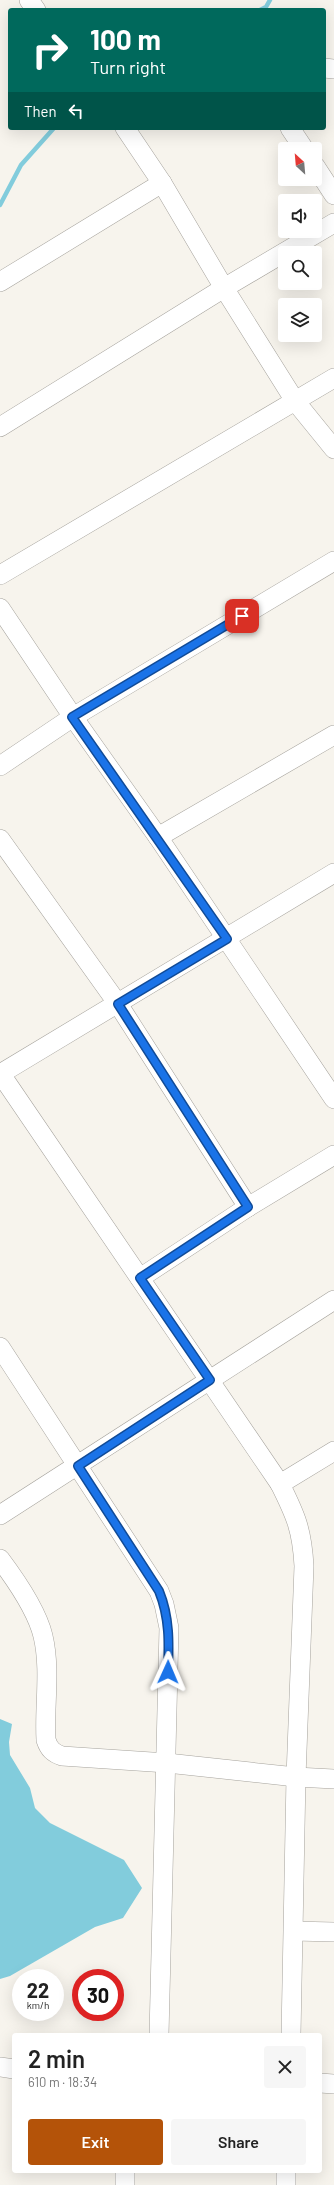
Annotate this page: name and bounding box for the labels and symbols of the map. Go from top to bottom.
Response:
north arrow [278,142,322,186]
pin [225,599,259,633]
position arrow [147,1651,189,1693]
speed limit sign: 30 [72,1969,124,2021]

